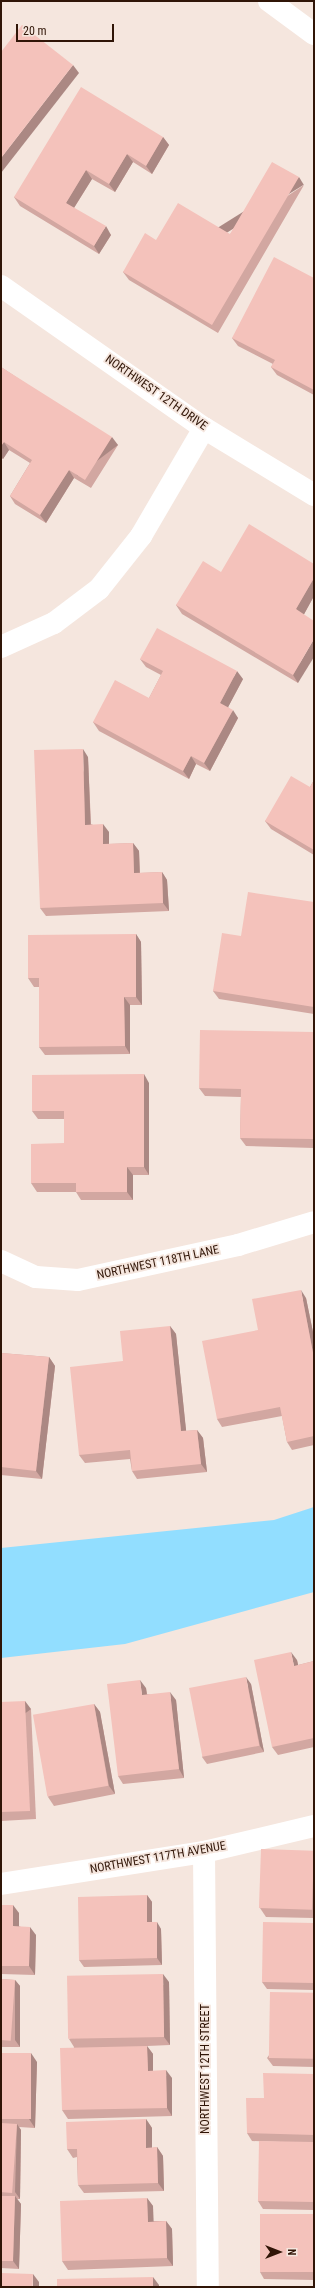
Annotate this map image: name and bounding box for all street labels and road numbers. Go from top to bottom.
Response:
street label: NORTHWEST 12TH DRIVE [102,352,210,434]
street label: NORTHWEST 118TH LANE [95,1243,221,1283]
street label: NORTHWEST 117TH AVENUE [89,1839,227,1877]
street label: NORTHWEST 12TH STREET [199,2004,213,2134]

